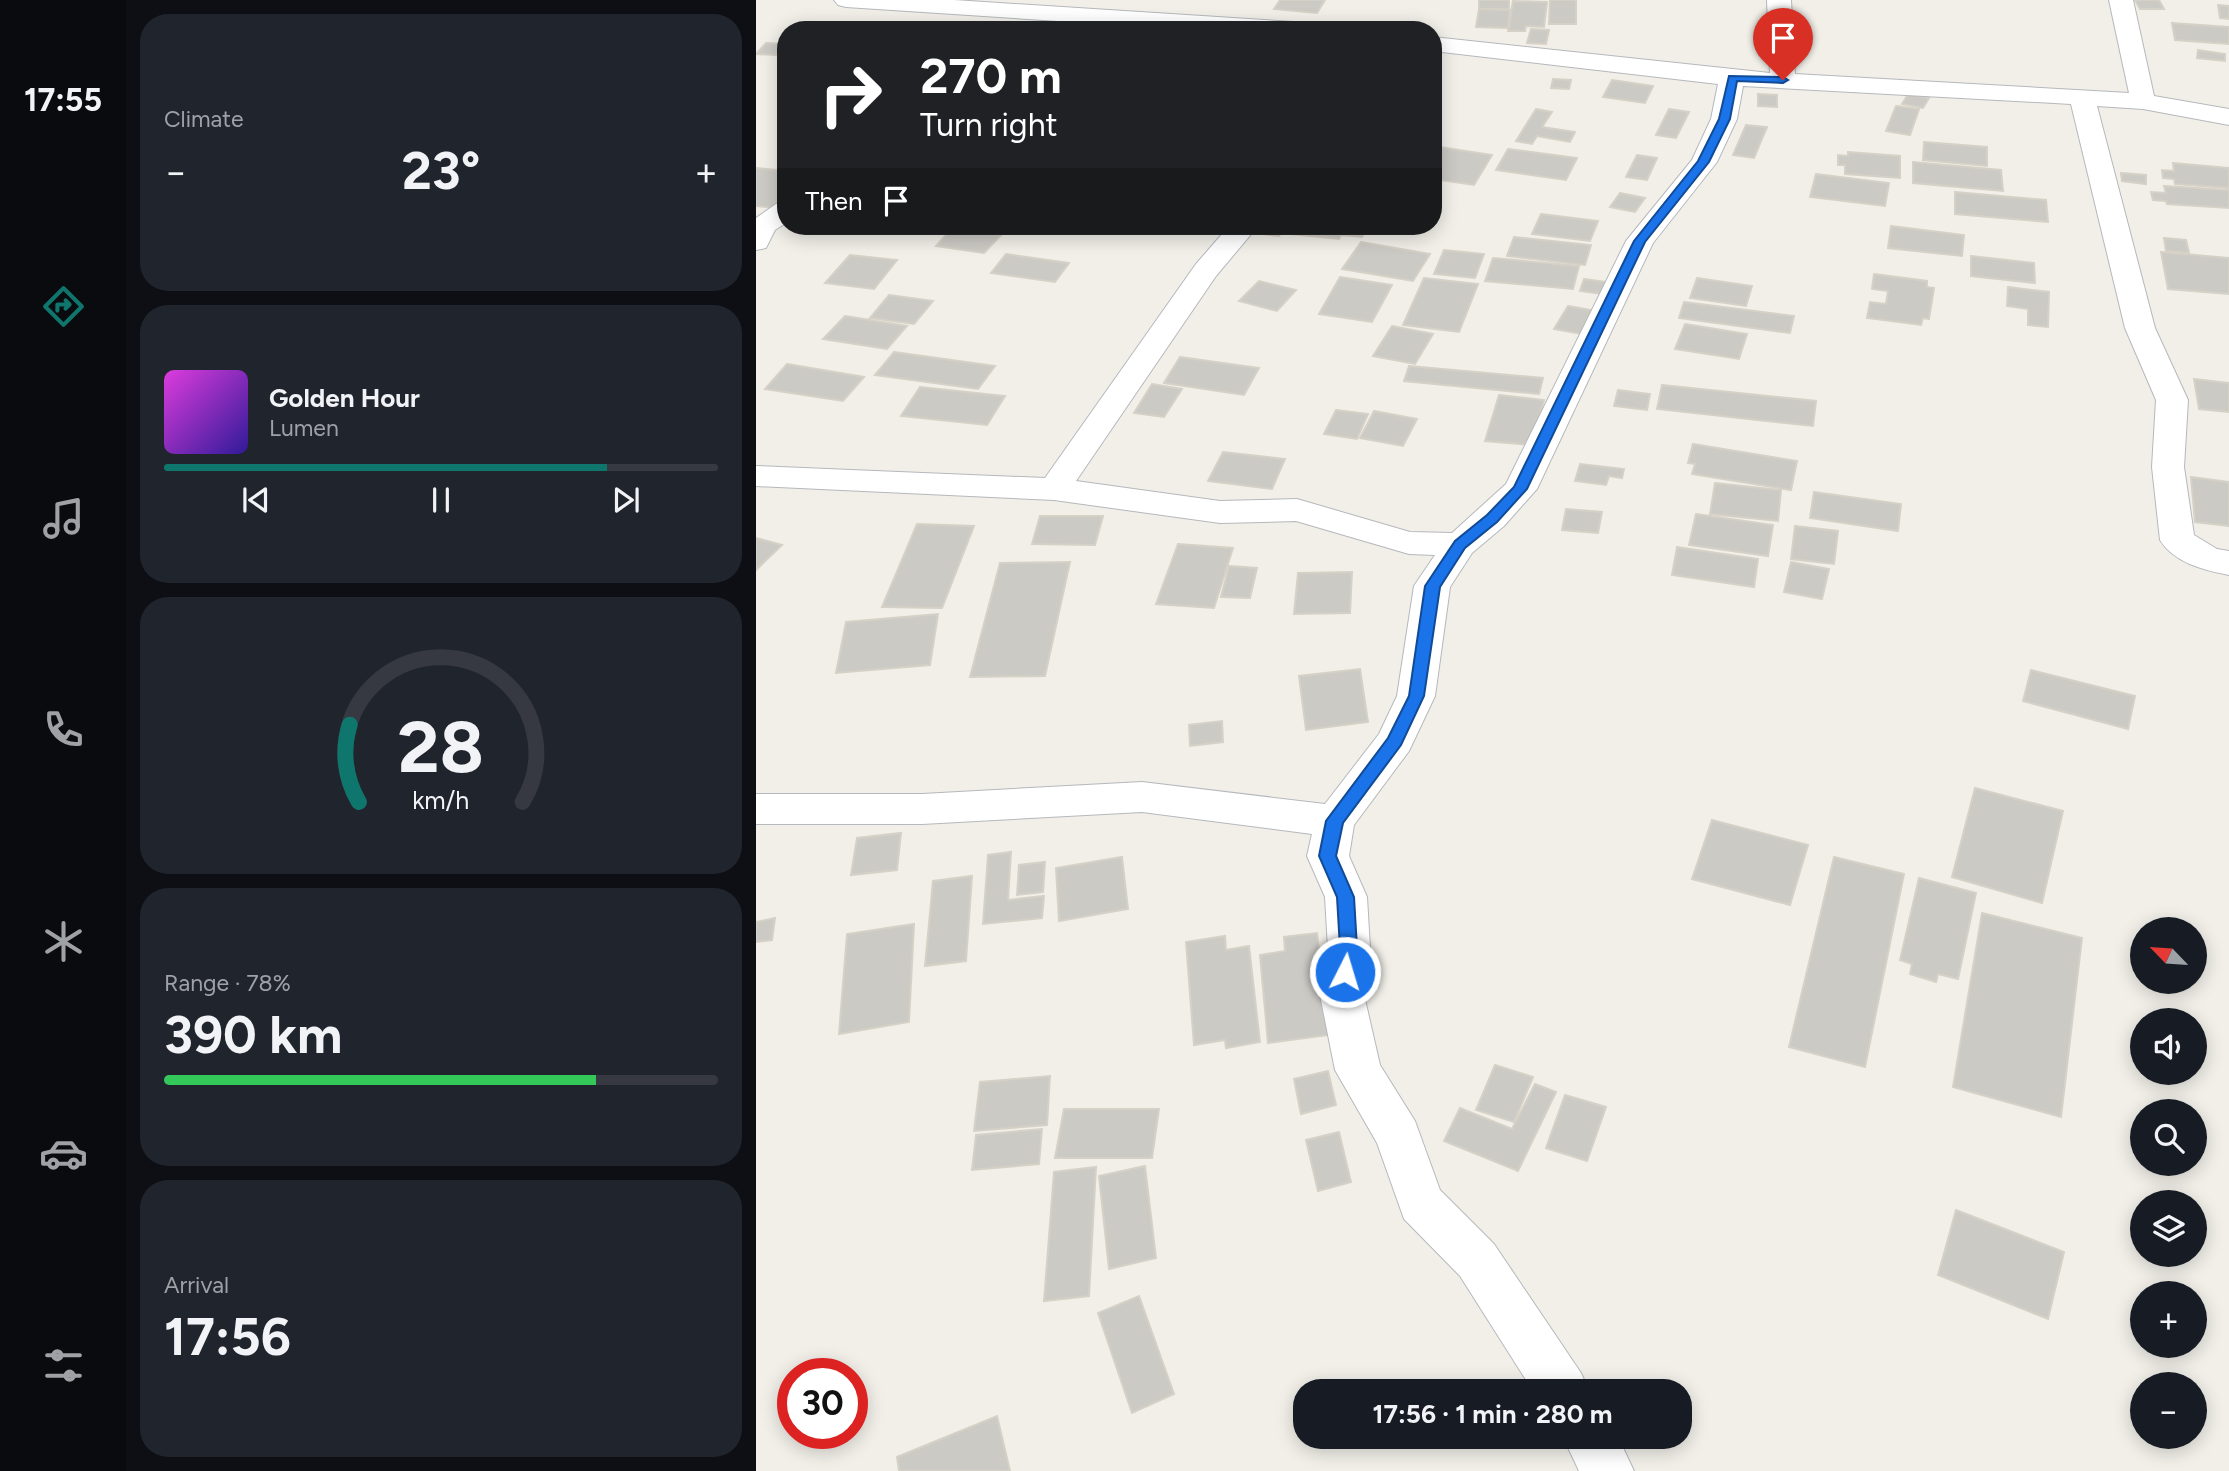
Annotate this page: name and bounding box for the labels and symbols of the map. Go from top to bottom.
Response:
pin [1753,8,1813,80]
north arrow [2130,917,2207,994]
position arrow [1308,935,1382,1009]
speed limit sign: 30 [777,1358,868,1449]

